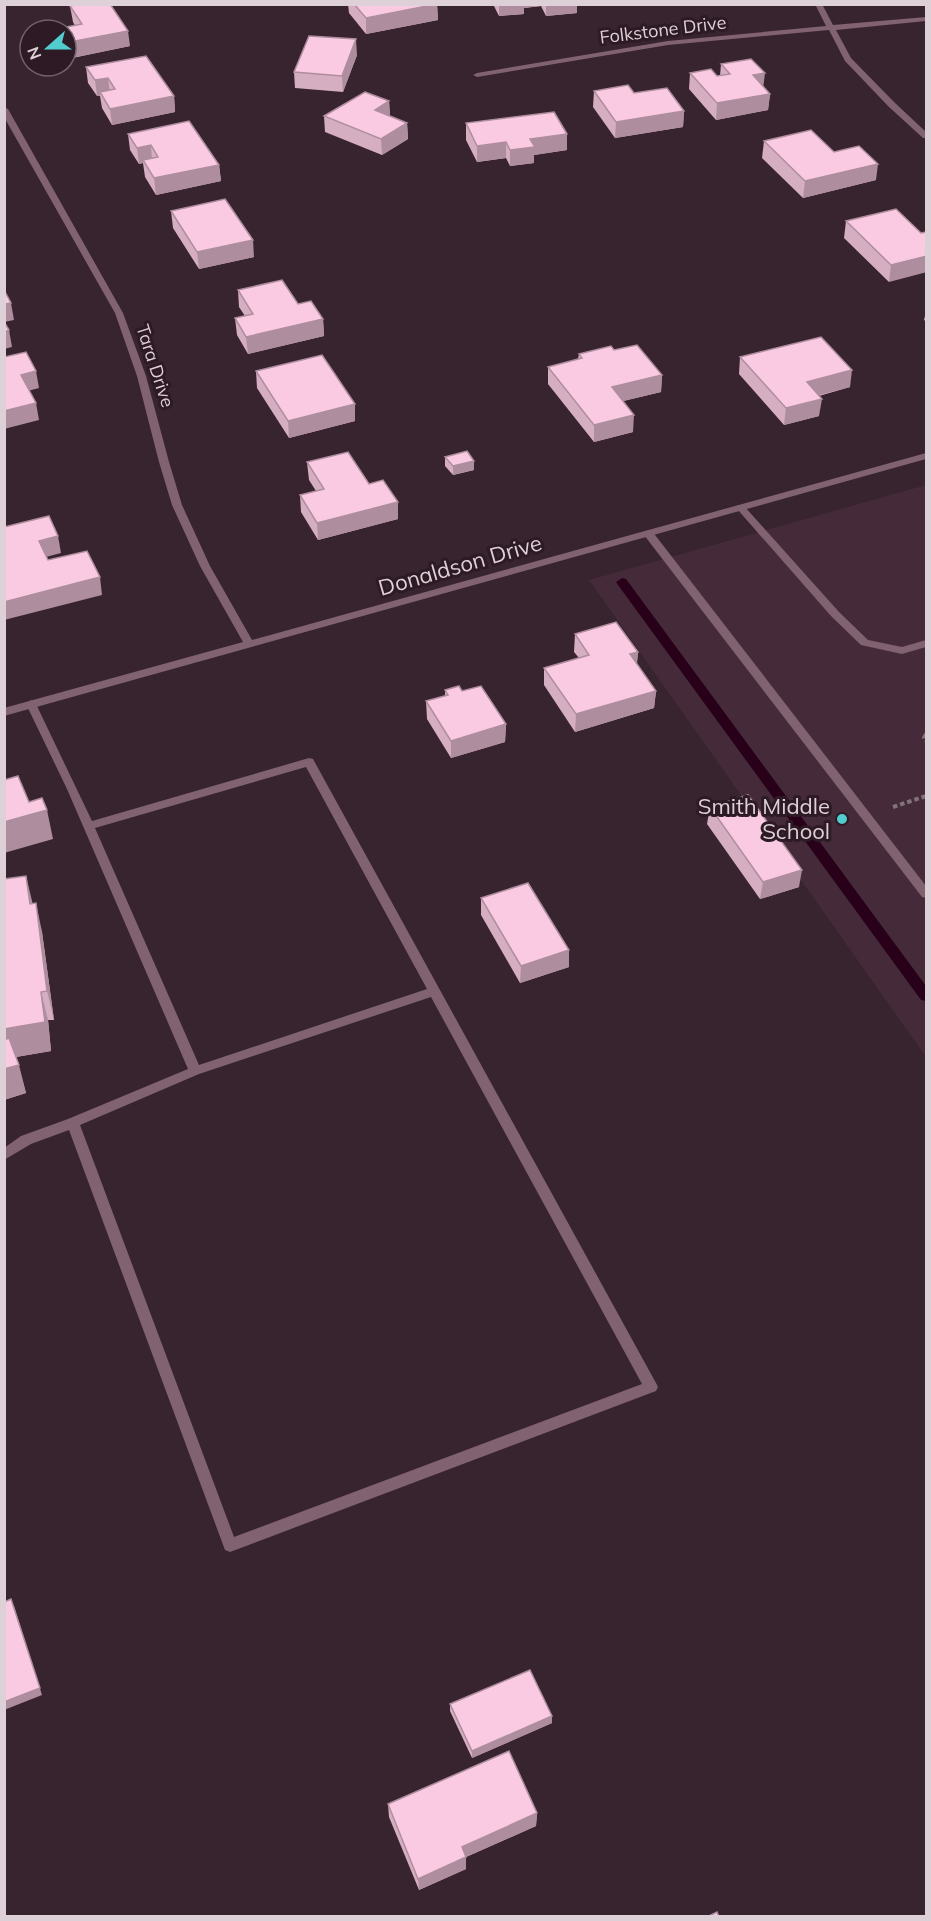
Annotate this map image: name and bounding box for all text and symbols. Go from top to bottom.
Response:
street label: Folkstone Drive [598,10,728,49]
north arrow [18,18,78,78]
text: N [22,44,45,63]
street label: Tara Drive [131,322,180,410]
street label: Donaldson Drive [375,528,545,602]
place label: Smith Middle School [698,792,830,845]
marker: Smith Middle School [835,812,849,826]

